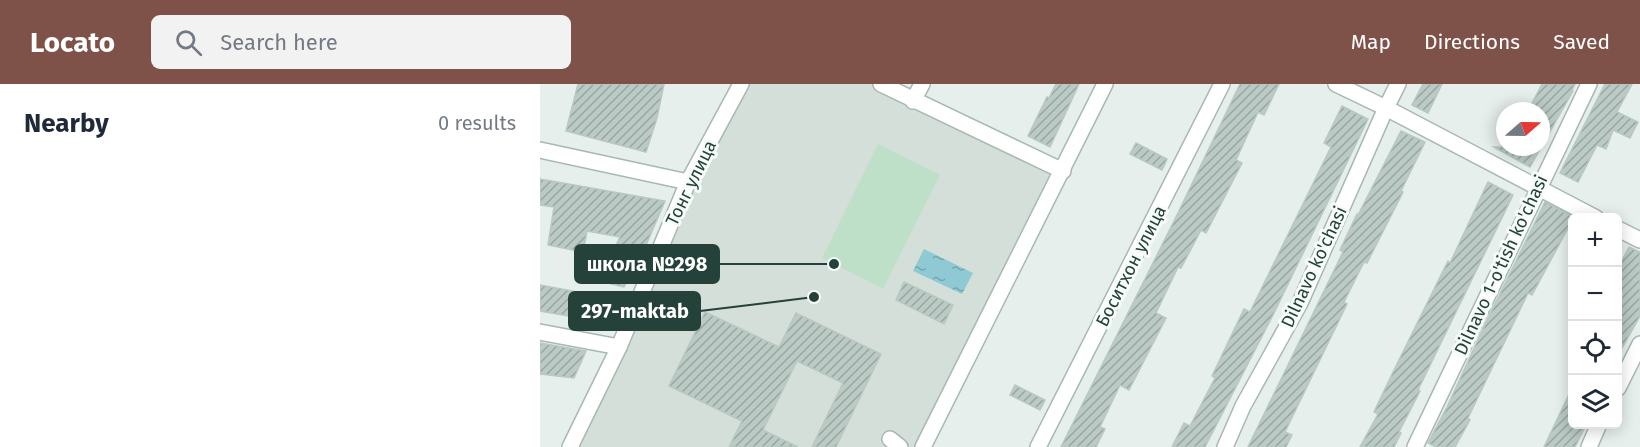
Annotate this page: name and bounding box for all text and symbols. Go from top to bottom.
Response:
search box [151,15,571,69]
text: Locato [30,26,115,59]
icon: search [172,26,205,59]
text: Search here [220,29,338,56]
text: Map [1351,29,1391,55]
text: Directions [1424,29,1520,55]
text: Saved [1553,29,1610,55]
north arrow [1496,102,1550,156]
text: Nearby [24,108,109,139]
text: 0 results [438,111,516,135]
street label: Тонг улица [661,137,721,229]
street label: Dilnavo 1-o'tish ko'chasi [1450,171,1552,359]
street label: Боситхон улица [1091,202,1171,330]
street label: Dilnavo ko'chasi [1276,203,1352,331]
map controls [1568,213,1622,429]
button: + [1568,213,1622,267]
callout: школа №298 [575,245,719,283]
text: школа №298 [587,252,708,276]
button: − [1568,267,1622,321]
callout: 297-maktab [569,292,700,330]
text: 297-maktab [581,299,689,323]
button: locate [1568,321,1622,375]
button: layers [1568,375,1622,429]

